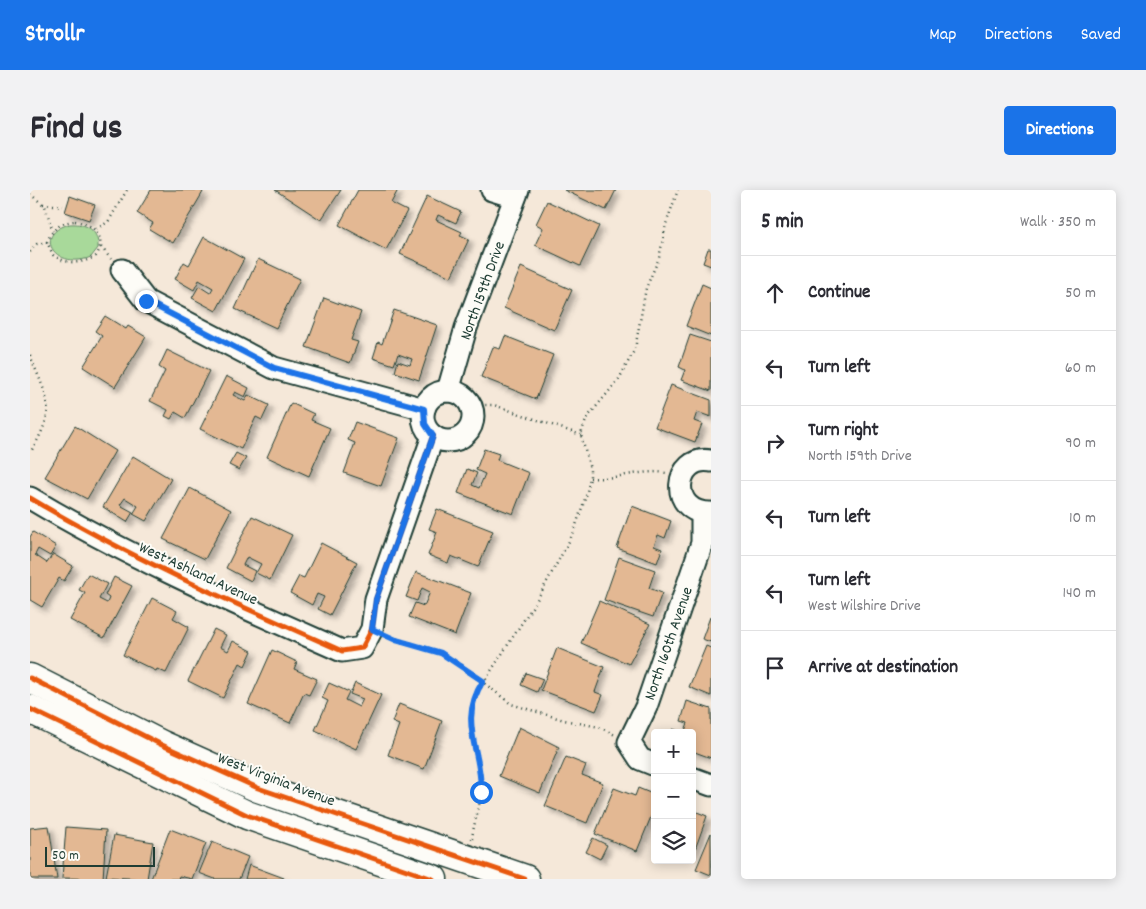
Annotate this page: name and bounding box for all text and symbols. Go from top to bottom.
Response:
text: Strollr [25,18,84,52]
text: Map [929,23,956,48]
text: Directions [984,23,1053,48]
text: Saved [1081,23,1121,48]
text: Find us [30,105,122,155]
button: Directions [1004,106,1116,155]
text: 5 min [761,208,804,238]
text: Walk · 350 m [1020,211,1096,234]
street label: North 159th Drive [455,238,512,344]
icon: ahead [761,279,789,307]
text: Continue [808,280,870,307]
text: 50 m [1065,282,1096,305]
route end [135,290,158,313]
icon: left [761,354,789,382]
text: Turn left [808,355,871,382]
text: 60 m [1065,357,1096,380]
text: Turn right [808,418,879,445]
icon: right [761,429,789,457]
text: 90 m [1065,432,1096,455]
text: North 159th Drive [808,445,912,468]
icon: left [761,504,789,532]
text: Turn left [808,505,871,532]
text: 10 m [1069,507,1096,530]
street label: West Ashland Avenue [135,537,261,612]
text: Turn left [808,568,871,595]
icon: left [761,579,789,607]
text: 140 m [1062,582,1096,605]
street label: North 160th Avenue [639,584,700,704]
text: West Wilshire Drive [808,595,921,618]
icon: arrive [761,654,789,682]
text: Arrive at destination [808,655,958,682]
map controls [651,729,696,864]
button: + [651,729,696,774]
street label: West Virginia Avenue [214,747,338,813]
button: − [651,774,696,819]
route start [470,781,493,804]
button: layers [651,819,696,864]
scale bar [45,844,155,867]
text: 50 m [52,846,79,866]

